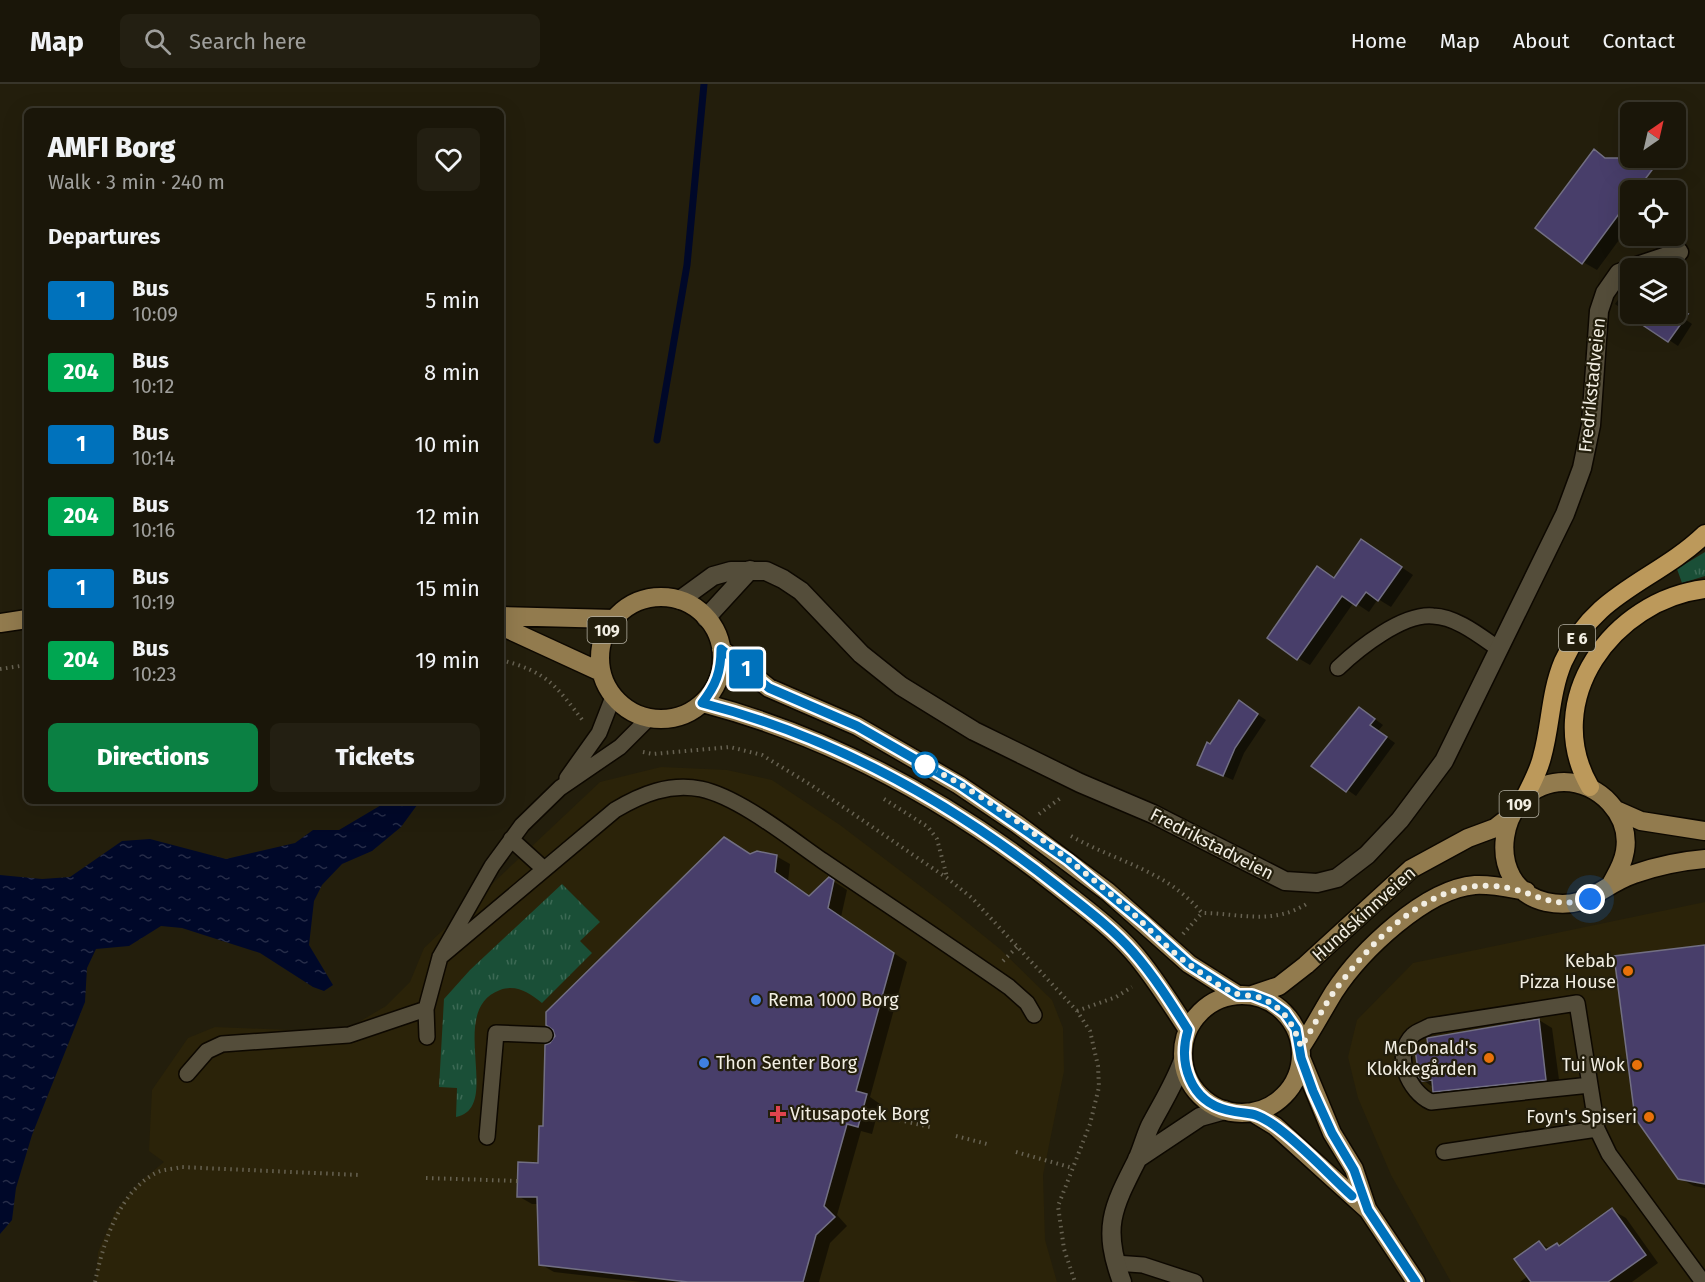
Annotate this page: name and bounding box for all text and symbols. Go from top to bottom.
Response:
search box [120,14,540,68]
text: Map [30,25,84,58]
icon: search [141,25,174,58]
text: Search here [189,28,307,55]
text: Home [1351,28,1407,54]
text: Map [1440,28,1480,54]
text: About [1513,28,1570,54]
text: Contact [1603,28,1675,54]
north arrow [1620,102,1686,168]
map controls [1620,102,1686,324]
button: heart [417,128,480,191]
text: AMFI Borg [48,131,175,164]
text: Walk · 3 min · 240 m [48,170,225,194]
button: locate [1620,180,1686,246]
text: Departures [48,223,160,250]
button: layers [1620,258,1686,324]
text: Bus [132,275,169,302]
text: 1 [76,287,86,313]
text: 5 min [425,287,480,314]
text: 10:09 [132,302,178,326]
street label: Fredrikstadveien [1574,316,1610,454]
text: Bus [132,347,169,374]
text: 204 [63,359,99,385]
text: 8 min [424,359,480,386]
text: 10:12 [132,374,174,398]
text: Bus [132,419,169,446]
text: 1 [76,431,86,457]
text: 10 min [414,431,480,458]
text: 10:14 [132,446,175,470]
text: Bus [132,491,169,518]
text: 204 [63,503,99,529]
text: 12 min [416,503,480,530]
text: 10:16 [132,518,175,542]
text: Bus [132,563,169,590]
text: 1 [76,575,86,601]
text: 15 min [416,575,480,602]
text: 10:19 [132,590,175,614]
road number: 109 [588,617,626,643]
road number: E 6 [1559,625,1595,651]
text: Bus [132,635,169,662]
text: 204 [63,647,99,673]
text: 19 min [415,647,480,674]
line badge: 1 [726,650,765,688]
text: 1 [741,656,751,682]
text: 10:23 [132,662,176,686]
button: Directions [48,723,258,792]
button: Tickets [270,723,480,792]
unlabelled marker [912,752,938,778]
road number: 109 [1500,791,1538,817]
street label: Fredrikstadveien [1147,803,1277,885]
street label: Hundskinnveien [1308,862,1420,966]
your location [1575,884,1605,914]
place label: Kebab Pizza House [1519,950,1616,993]
marker: Kebab Pizza House [1621,964,1635,978]
place label: Rema 1000 Borg [768,989,899,1011]
marker: Rema 1000 Borg [749,993,763,1007]
place label: McDonald's Klokkegården [1366,1037,1477,1080]
marker: McDonald's Klokkegården [1482,1051,1496,1065]
place label: Thon Senter Borg [716,1052,858,1074]
place label: Tui Wok [1562,1054,1626,1076]
marker: Thon Senter Borg [697,1056,711,1070]
marker: Tui Wok [1630,1058,1644,1072]
place label: Vitusapotek Borg [790,1103,929,1125]
place label: Foyn's Spiseri [1526,1106,1637,1128]
marker: Vitusapotek Borg [771,1107,785,1121]
marker: Foyn's Spiseri [1642,1110,1656,1124]

